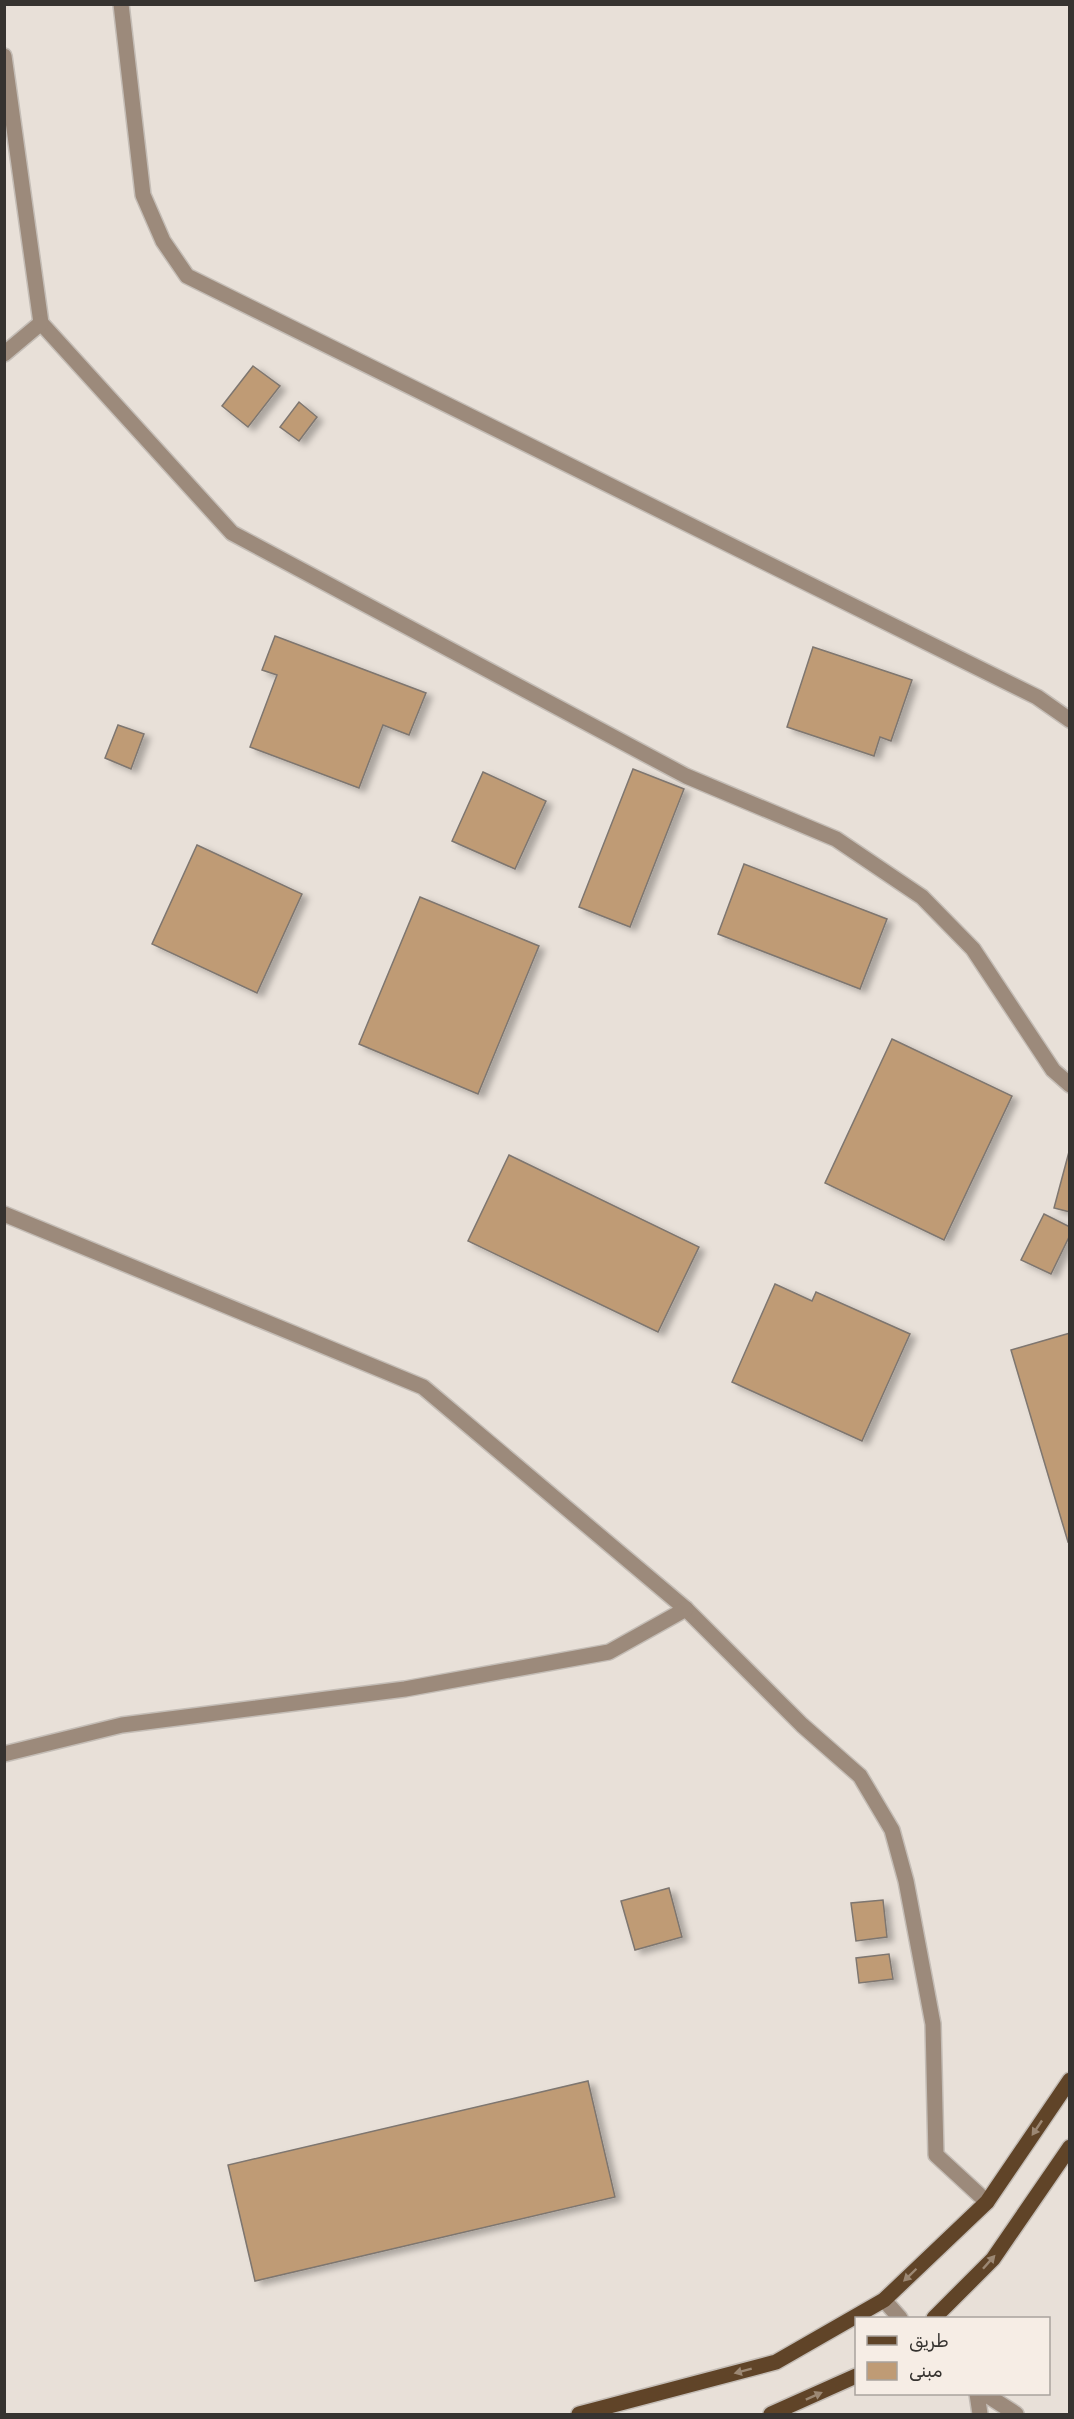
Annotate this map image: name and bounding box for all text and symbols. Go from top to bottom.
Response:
one-way arrow [1031,2120,1043,2136]
one-way arrow [982,2255,995,2270]
one-way arrow [903,2268,918,2281]
legend [855,2317,1050,2395]
text: طريق [909,2330,949,2352]
text: مبنى [909,2360,943,2382]
one-way arrow [734,2367,752,2376]
one-way arrow [806,2391,823,2400]

